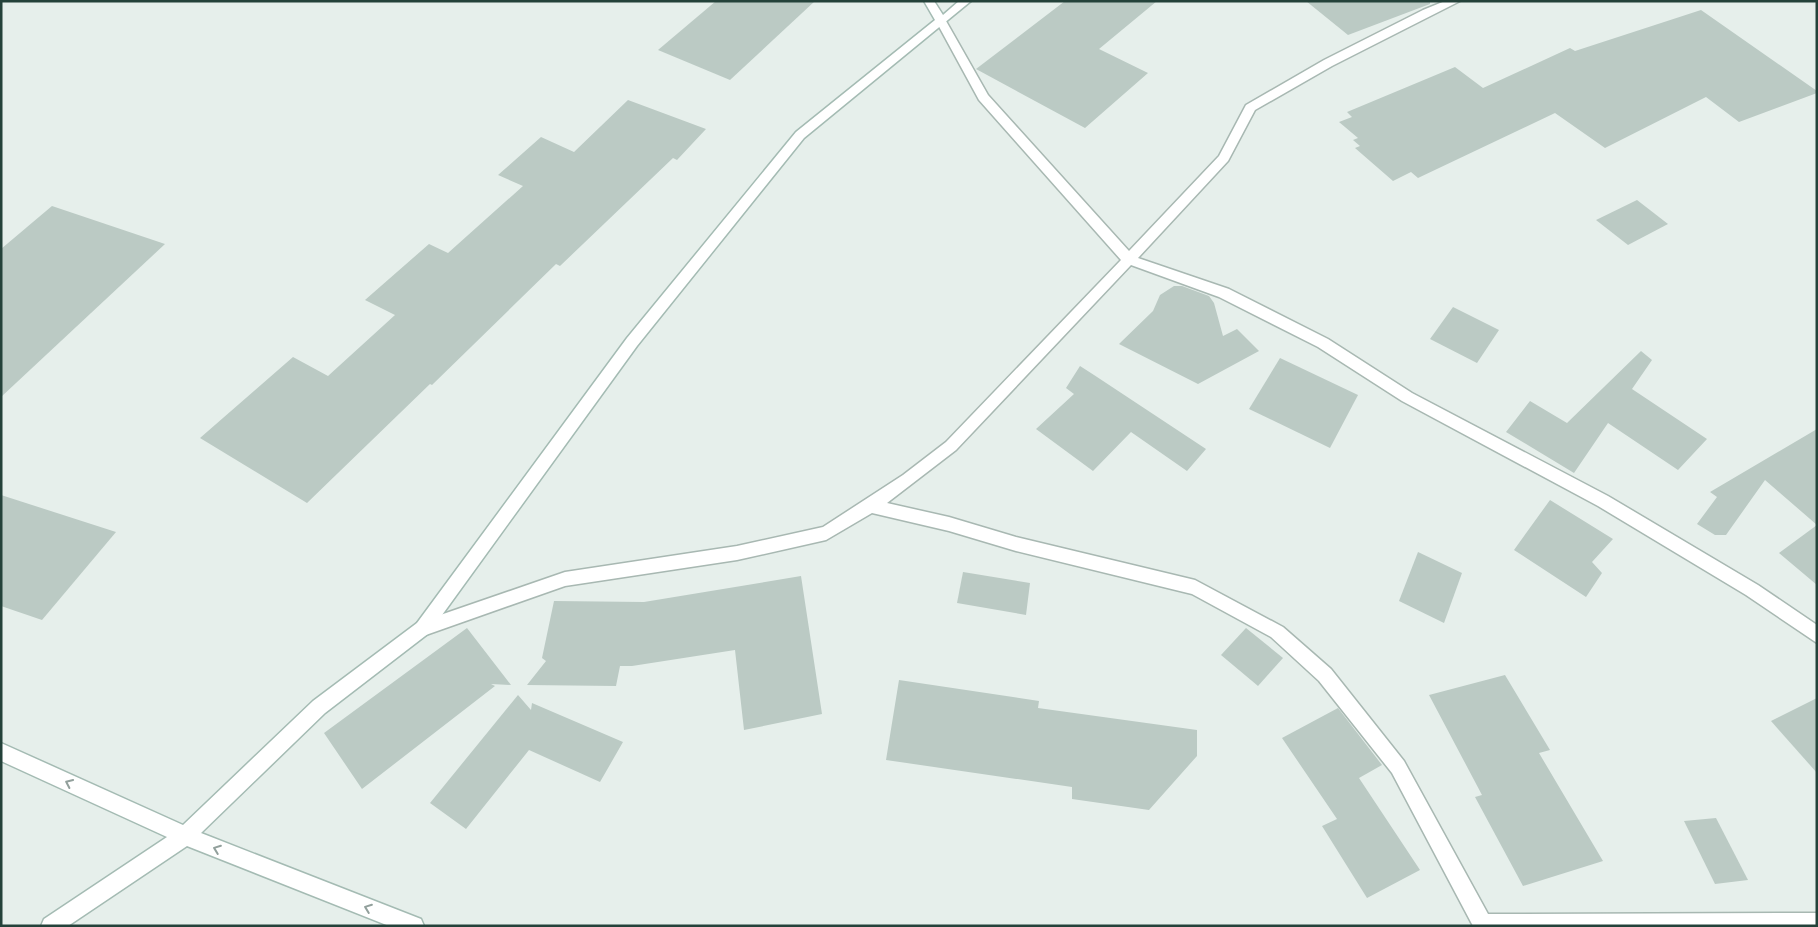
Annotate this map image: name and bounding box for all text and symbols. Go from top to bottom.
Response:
one-way arrow [65,778,74,789]
one-way arrow [213,845,222,855]
one-way arrow [364,904,373,914]

